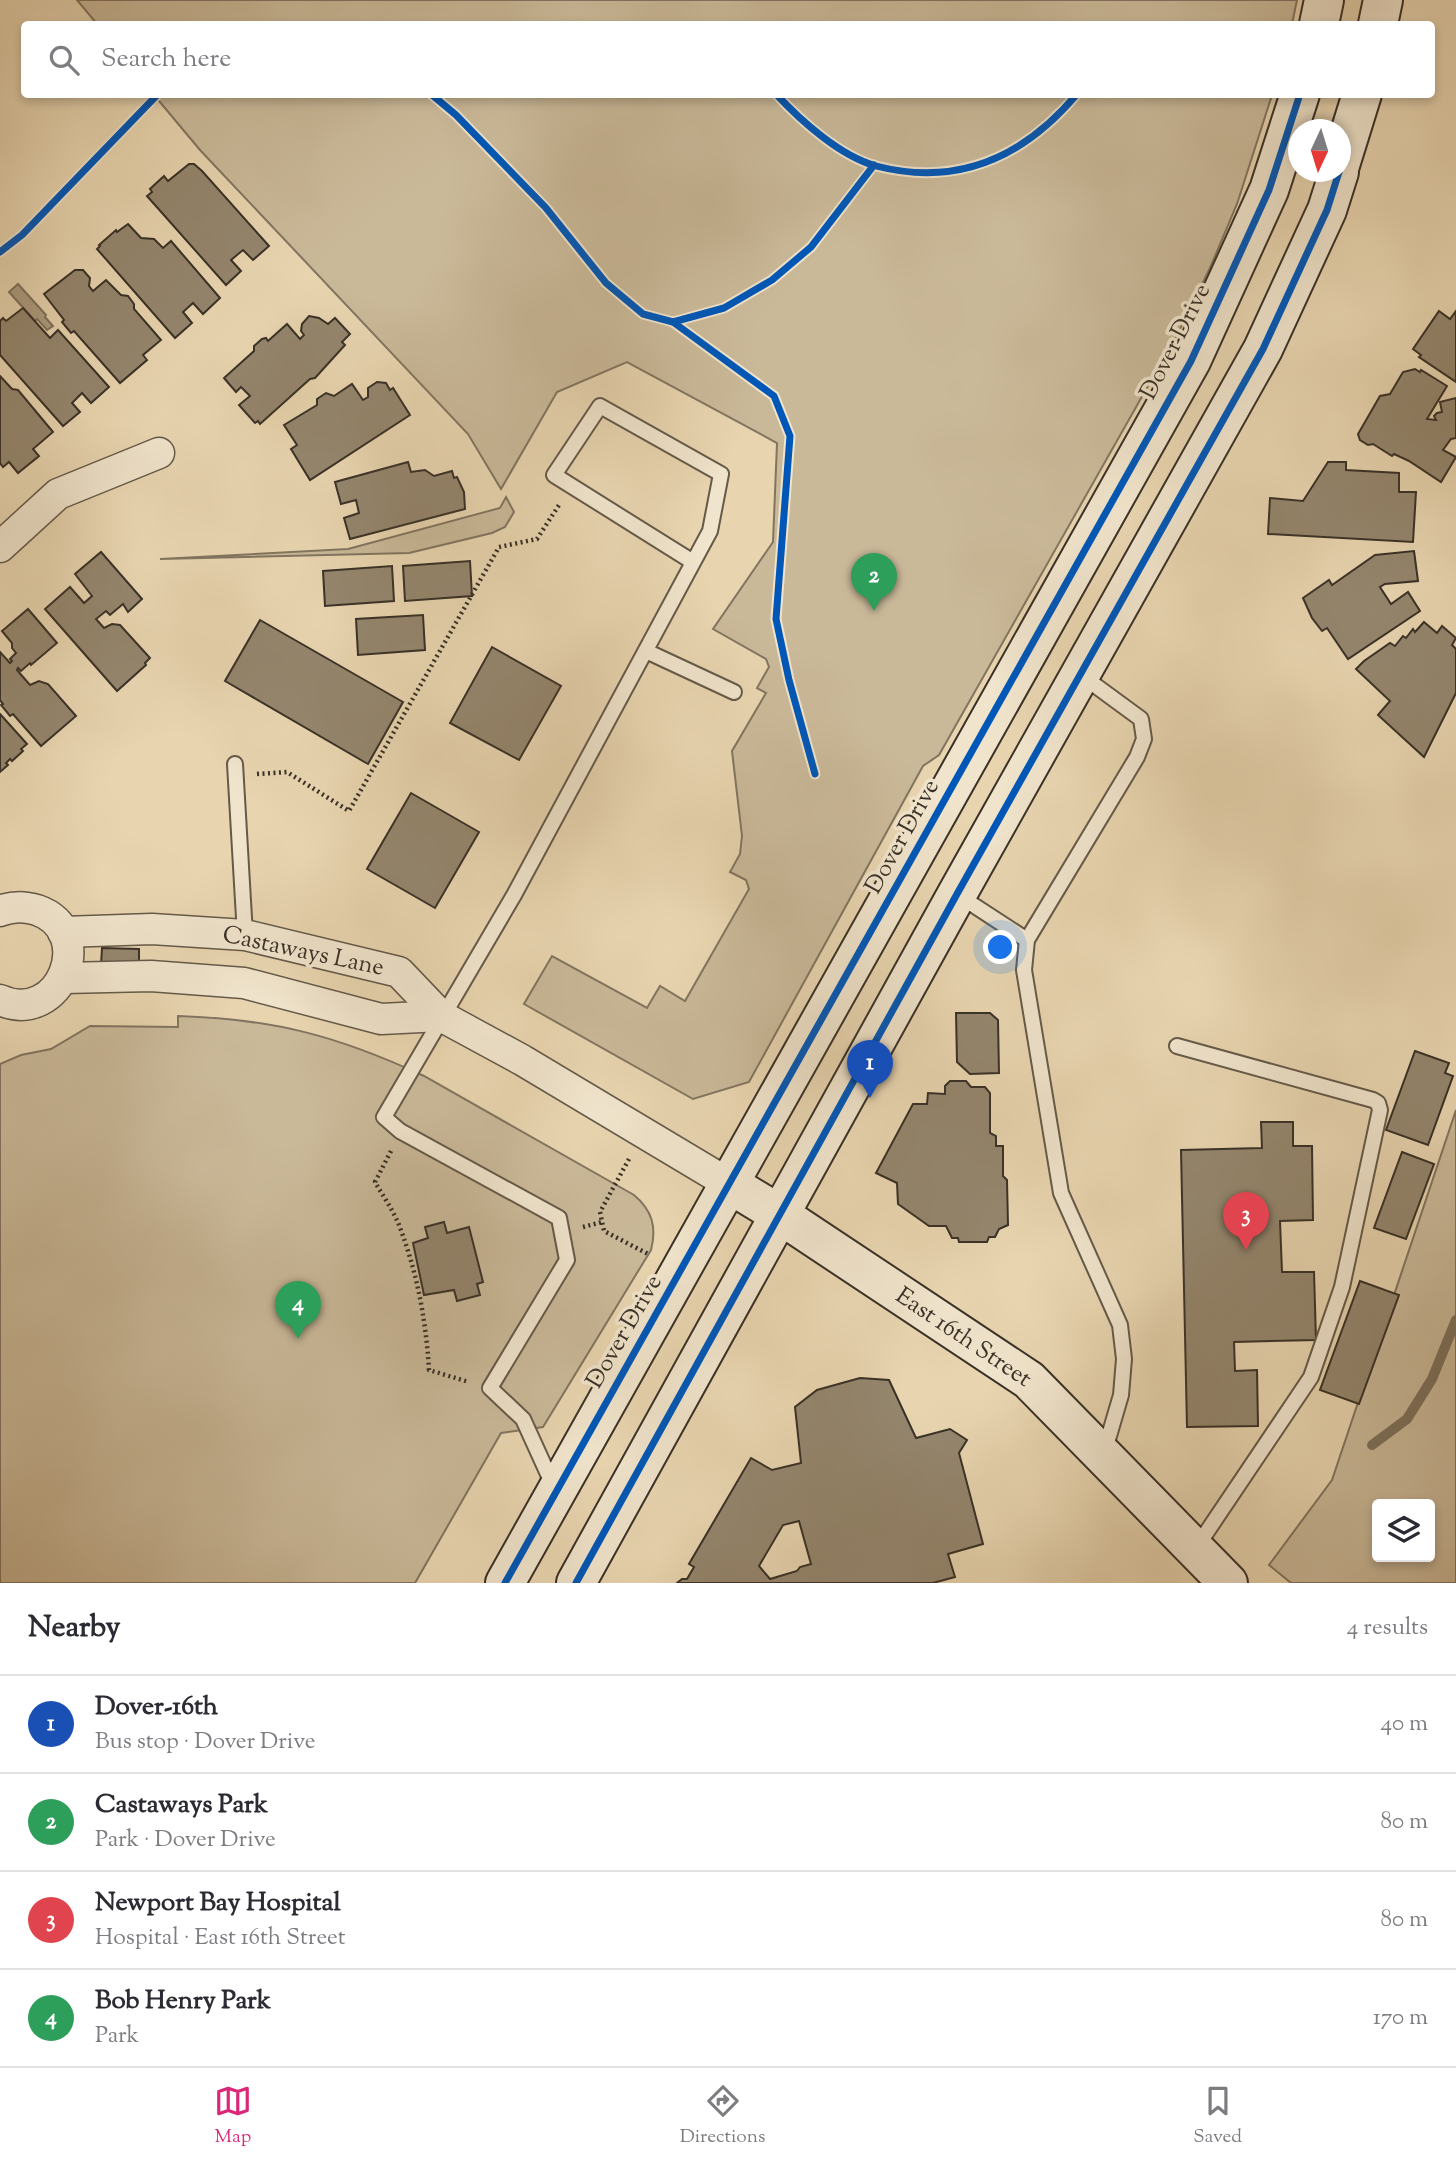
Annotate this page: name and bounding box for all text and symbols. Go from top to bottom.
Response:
search box [21,21,1435,98]
icon: search [45,41,83,79]
text: Search here [101,41,231,78]
north arrow [1288,119,1351,182]
street label: Dover Drive [1132,278,1220,406]
pin: 2 [851,553,897,611]
street label: Dover Drive [858,774,948,900]
street label: Castaways Lane [219,918,387,986]
your location [983,930,1017,964]
pin: 1 [847,1040,893,1098]
pin: 3 [1223,1192,1269,1250]
street label: Dover Drive [579,1269,671,1395]
street label: East 16th Street [888,1280,1038,1396]
pin: 4 [275,1281,321,1339]
map controls [1372,1499,1435,1562]
button: layers [1372,1499,1435,1562]
text: Nearby [28,1607,120,1650]
text: 4 results [1347,1612,1428,1645]
text: Dover-16th [95,1689,218,1726]
text: 1 [47,1708,55,1741]
text: 40 m [1381,1708,1428,1741]
text: Bus stop · Dover Drive [95,1726,315,1759]
text: Castaways Park [95,1787,268,1824]
text: 2 [46,1806,56,1839]
text: 80 m [1380,1806,1428,1839]
text: Park · Dover Drive [95,1824,276,1857]
text: Newport Bay Hospital [95,1885,341,1922]
text: 3 [46,1904,56,1937]
text: 80 m [1380,1904,1428,1937]
text: Hospital · East 16th Street [95,1922,346,1955]
text: Bob Henry Park [95,1983,271,2020]
text: 4 [45,2002,57,2035]
text: 170 m [1373,2002,1428,2035]
text: Park [95,2020,139,2053]
tab: Map [214,2082,252,2151]
tab: Directions [680,2082,765,2151]
tab: Saved [1193,2082,1242,2151]

